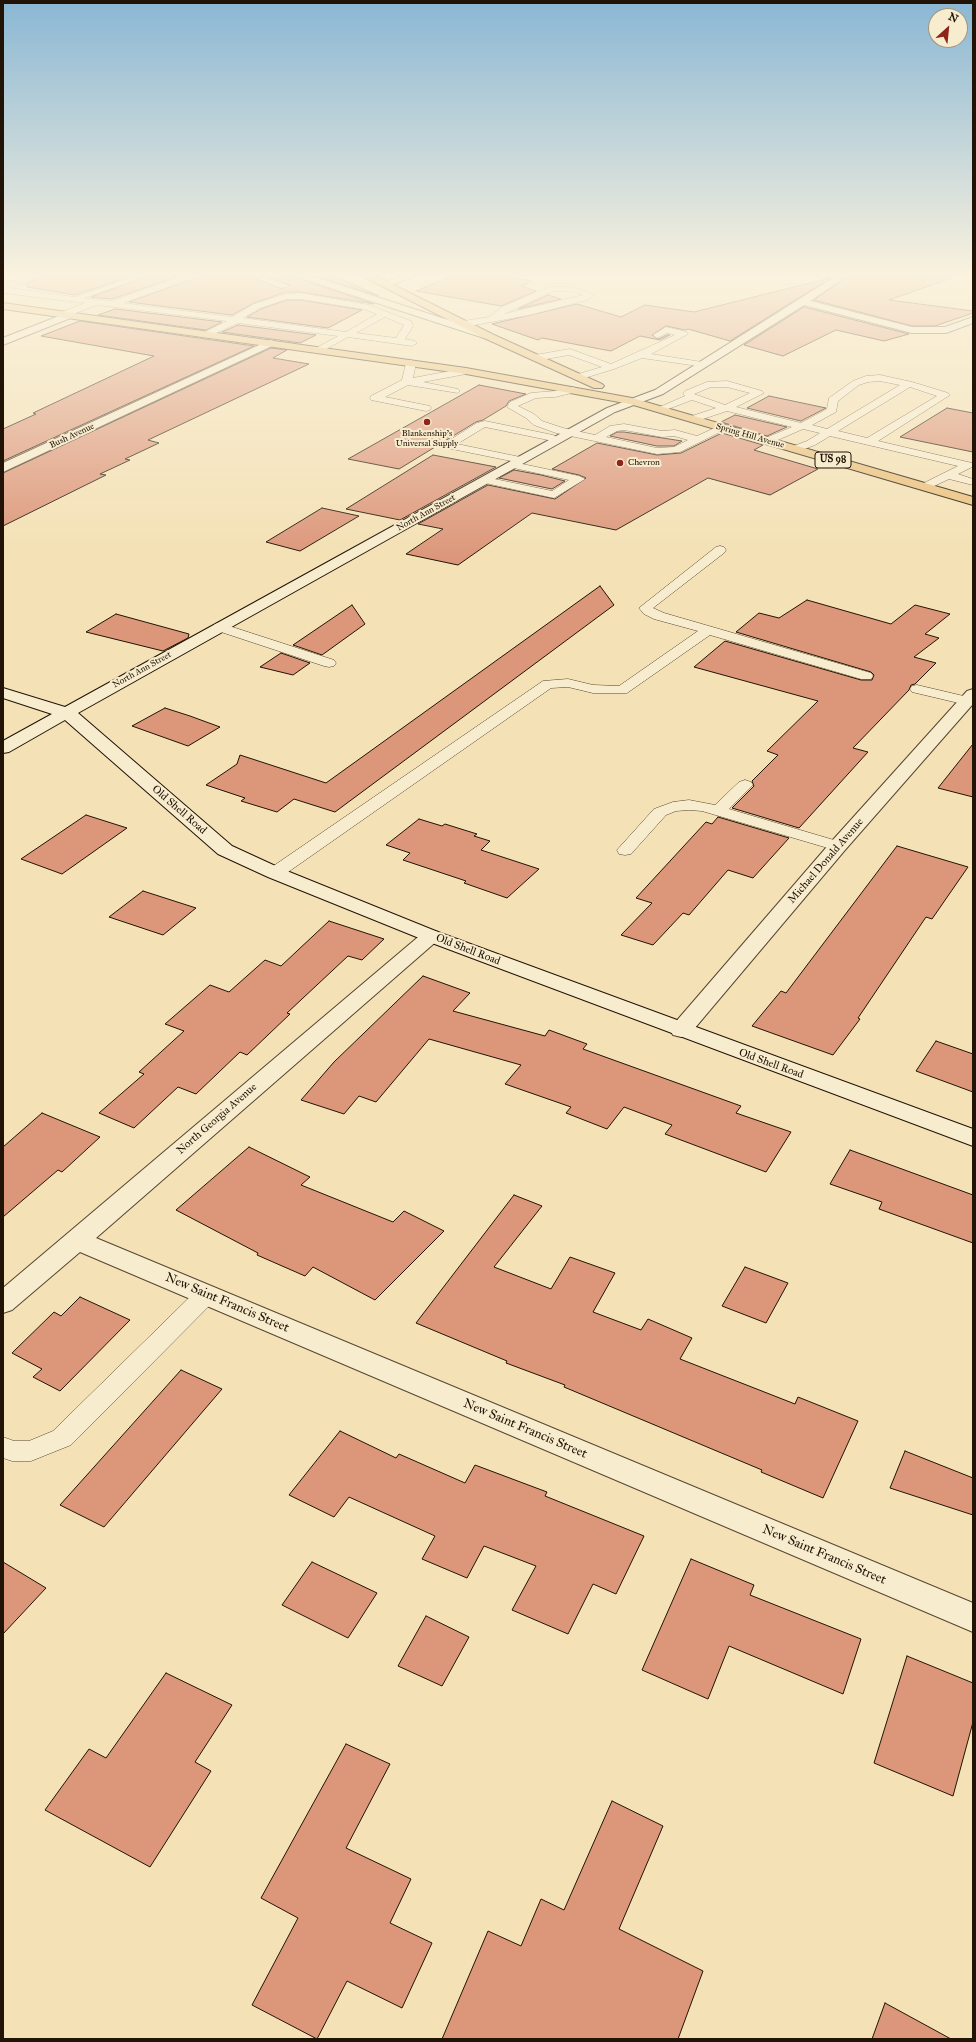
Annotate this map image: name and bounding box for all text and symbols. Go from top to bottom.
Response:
north arrow [928,8,968,48]
text: N [946,10,960,26]
marker: Blankenship's Universal Supply [422,417,432,427]
street label: Bush Avenue [48,421,96,451]
street label: Spring Hill Avenue [715,421,785,451]
place label: Blankenship's Universal Supply [396,429,458,450]
road number: US 98 [815,452,851,468]
marker: Chevron [615,458,625,468]
place label: Chevron [628,458,660,468]
street label: North Ann Street [395,492,457,534]
street label: North Ann Street [111,649,173,691]
street label: Old Shell Road [149,783,209,837]
street label: Michael Donald Avenue [785,816,867,906]
street label: Old Shell Road [434,932,502,968]
street label: Old Shell Road [737,1046,805,1082]
street label: North Georgia Avenue [174,1081,260,1157]
street label: New Saint Francis Street [163,1270,291,1336]
street label: New Saint Francis Street [461,1396,589,1462]
street label: New Saint Francis Street [760,1522,888,1588]

